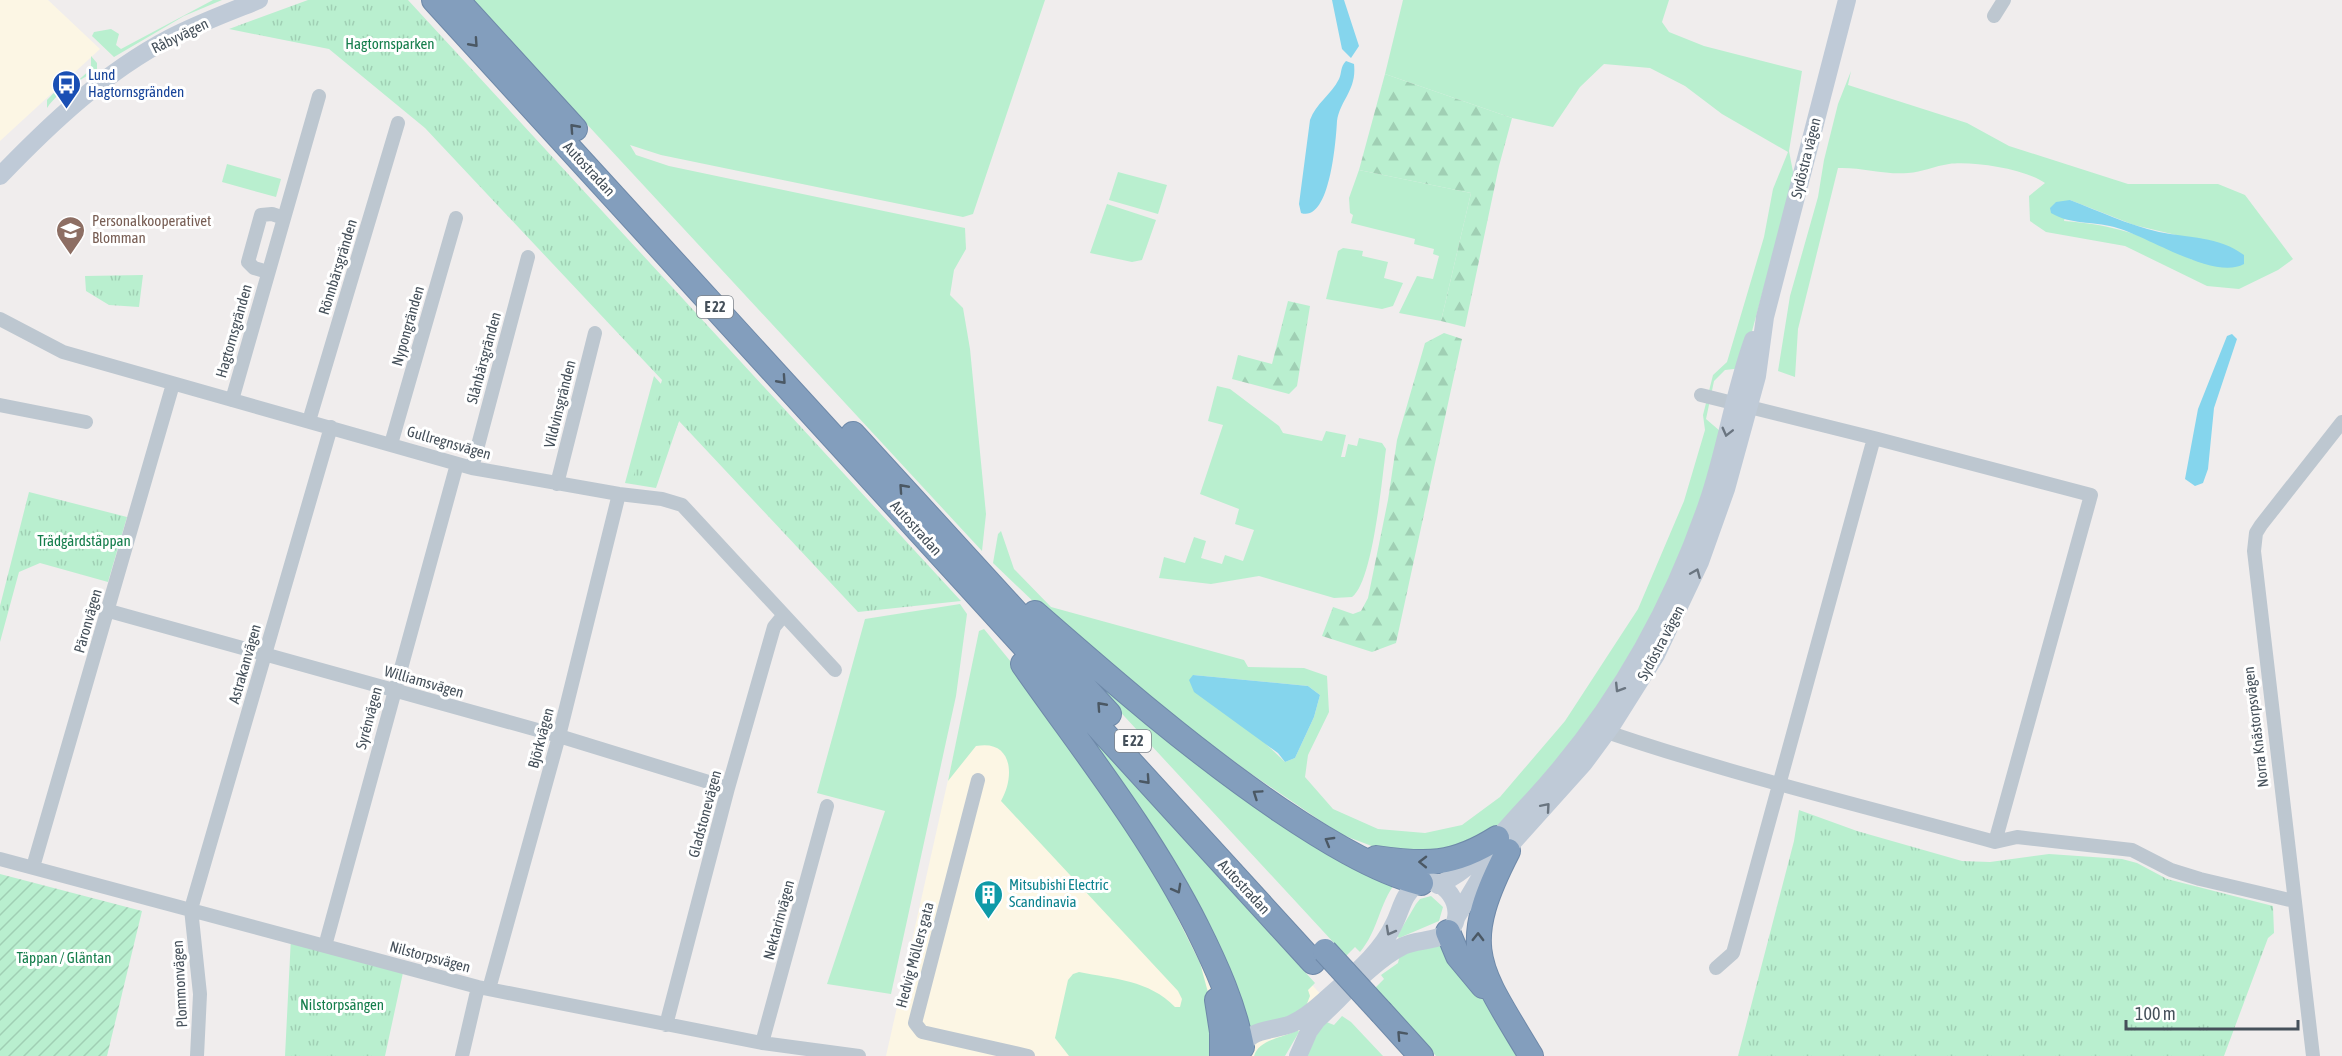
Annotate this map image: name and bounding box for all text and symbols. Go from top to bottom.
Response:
street label: Råbyvägen [149,15,211,57]
park label: Hagtornsparken [345,35,435,52]
one-way arrow [467,36,478,47]
place label: Lund Hagtornsgränden [88,66,184,100]
bus stop icon: Lund Hagtornsgränden [51,68,83,110]
street label: Sydöstra vägen [1787,116,1824,200]
one-way arrow [570,124,581,135]
street label: Autostradan [560,138,619,199]
place label: Personalkooperativet Blomman [92,212,211,246]
school or university icon: Personalkooperativet Blomman [55,214,87,256]
street label: Rönnbärsgränden [315,217,360,317]
street label: Hagtornsgränden [212,282,255,380]
street label: Nypongränden [388,284,427,368]
road number: E 22 [697,296,733,318]
street label: Slånbärsgränden [463,310,504,406]
street label: Vildvinsgränden [540,358,579,450]
one-way arrow [775,373,786,384]
street label: Gullregnsvägen [405,422,493,463]
one-way arrow [1722,427,1735,437]
one-way arrow [899,484,910,495]
street label: Autostradan [887,497,945,559]
park label: Trädgårdstäppan [37,532,131,549]
one-way arrow [1688,568,1700,579]
street label: Päronvägen [70,587,105,655]
street label: Sydöstra vägen [1634,602,1687,683]
street label: Astrakanvägen [225,622,264,706]
street label: Williamsvägen [382,662,466,701]
street label: Norra Knästorpsvägen [2240,666,2271,788]
one-way arrow [1615,682,1627,692]
street label: Syrénvägen [352,685,385,751]
one-way arrow [1098,702,1109,713]
street label: Björkvägen [524,706,557,770]
road number: E 22 [1115,730,1151,752]
street label: Gladstonevägen [685,768,724,859]
one-way arrow [1139,773,1150,783]
one-way arrow [1253,790,1264,801]
one-way arrow [1539,803,1550,814]
one-way arrow [1325,837,1335,848]
one-way arrow [1419,855,1428,868]
street label: Autostradan [1215,856,1274,917]
place label: Mitsubishi Electric Scandinavia [1009,876,1109,910]
street label: Nektarinvägen [760,878,797,962]
building icon: Mitsubishi Electric Scandinavia [972,878,1004,920]
one-way arrow [1169,882,1181,893]
street label: Hedvig Möllers gata [892,900,937,1010]
one-way arrow [1386,925,1397,935]
one-way arrow [1471,933,1484,942]
street label: Nilstorpsvägen [388,938,472,975]
street label: Plommonvägen [169,940,190,1028]
park label: Täppan / Gläntan [17,949,111,966]
scale bar [2126,993,2298,1031]
park label: Nilstorpsängen [300,996,384,1013]
text: 100 m [2135,1003,2176,1024]
one-way arrow [1397,1031,1408,1041]

